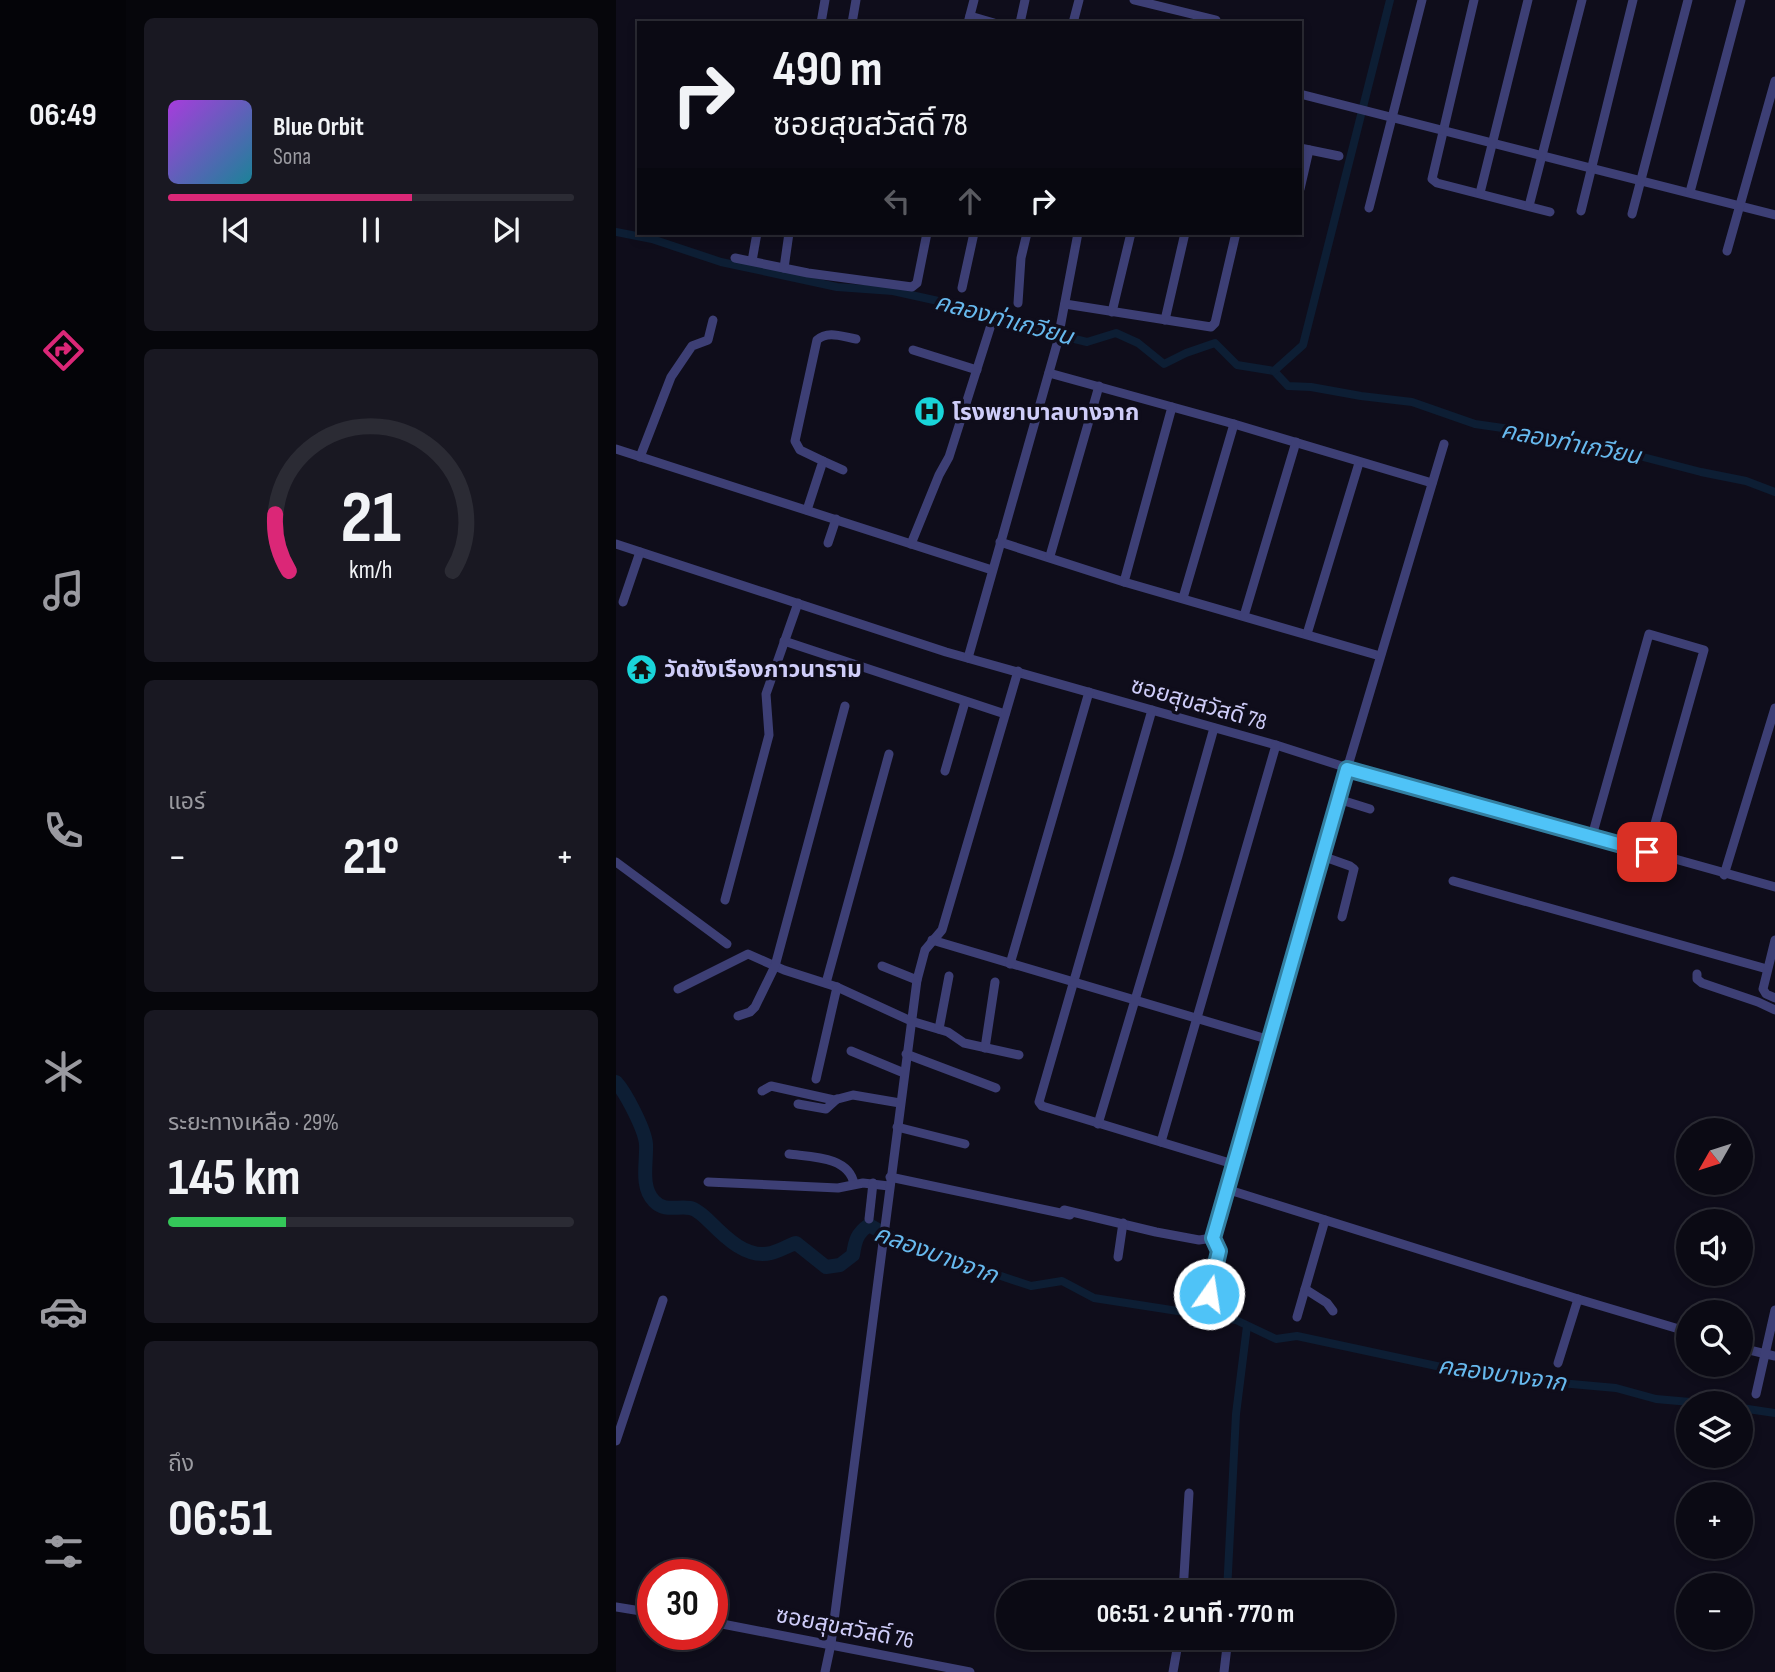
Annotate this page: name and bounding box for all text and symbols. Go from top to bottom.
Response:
text: 490 m [773,41,883,100]
icon: right [658,49,749,140]
text: 06:49 [29,96,97,135]
text: ซอยสุขสวัสดิ์ 78 [773,106,968,145]
text: Blue Orbit [273,112,364,143]
text: Sona [273,143,311,171]
icon: left [878,182,916,220]
icon: ahead [951,182,989,220]
icon: right [1024,182,1062,220]
icon: previous [217,211,255,249]
icon: pause [352,211,390,249]
icon: next [487,211,525,249]
water label: คลองท่าเกวียน [932,287,1077,352]
icon: directions [39,326,88,375]
hospital icon: โรงพยาบาลบางจาก [912,395,946,429]
place label: โรงพยาบาลบางจาก [952,399,1139,427]
water label: คลองท่าเกวียน [1499,416,1644,471]
text: 21 [341,476,401,564]
text: km/h [349,555,393,586]
icon: music [39,566,88,615]
temple icon: วัดชังเรืองภาวนาราม [624,652,658,686]
place label: วัดชังเรืองภาวนาราม [664,656,862,684]
street label: ซอยสุขสวัสดิ์ 78 [1128,671,1270,737]
text: แอร์ [168,788,205,816]
icon: phone [39,806,88,855]
pin [1617,822,1677,882]
text: 21° [343,826,399,889]
icon: arrive [1628,833,1666,871]
text: − [168,835,187,880]
text: + [555,835,574,880]
icon: climate [39,1047,88,1096]
text: ระยะทางเหลือ · 29% [168,1109,339,1137]
north arrow [1676,1118,1754,1195]
map controls [1676,1118,1753,1650]
text: 145 km [168,1147,300,1210]
button: sound [1676,1209,1753,1286]
water label: คลองบางจาก [870,1219,1003,1291]
position arrow [1172,1257,1246,1331]
icon: car [39,1287,88,1336]
button: search [1676,1300,1753,1377]
water label: คลองบางจาก [1436,1351,1569,1398]
button: layers [1676,1391,1753,1468]
text: ถึง [168,1450,194,1478]
button: + [1676,1482,1753,1559]
text: 06:51 [168,1488,272,1551]
icon: filters [39,1527,88,1576]
speed limit sign: 30 [637,1559,728,1650]
button: − [1676,1573,1753,1650]
text: 06:51 · 2 นาที · 770 m [1097,1599,1294,1630]
street label: ซอยสุขสวัสดิ์ 76 [773,1600,916,1655]

